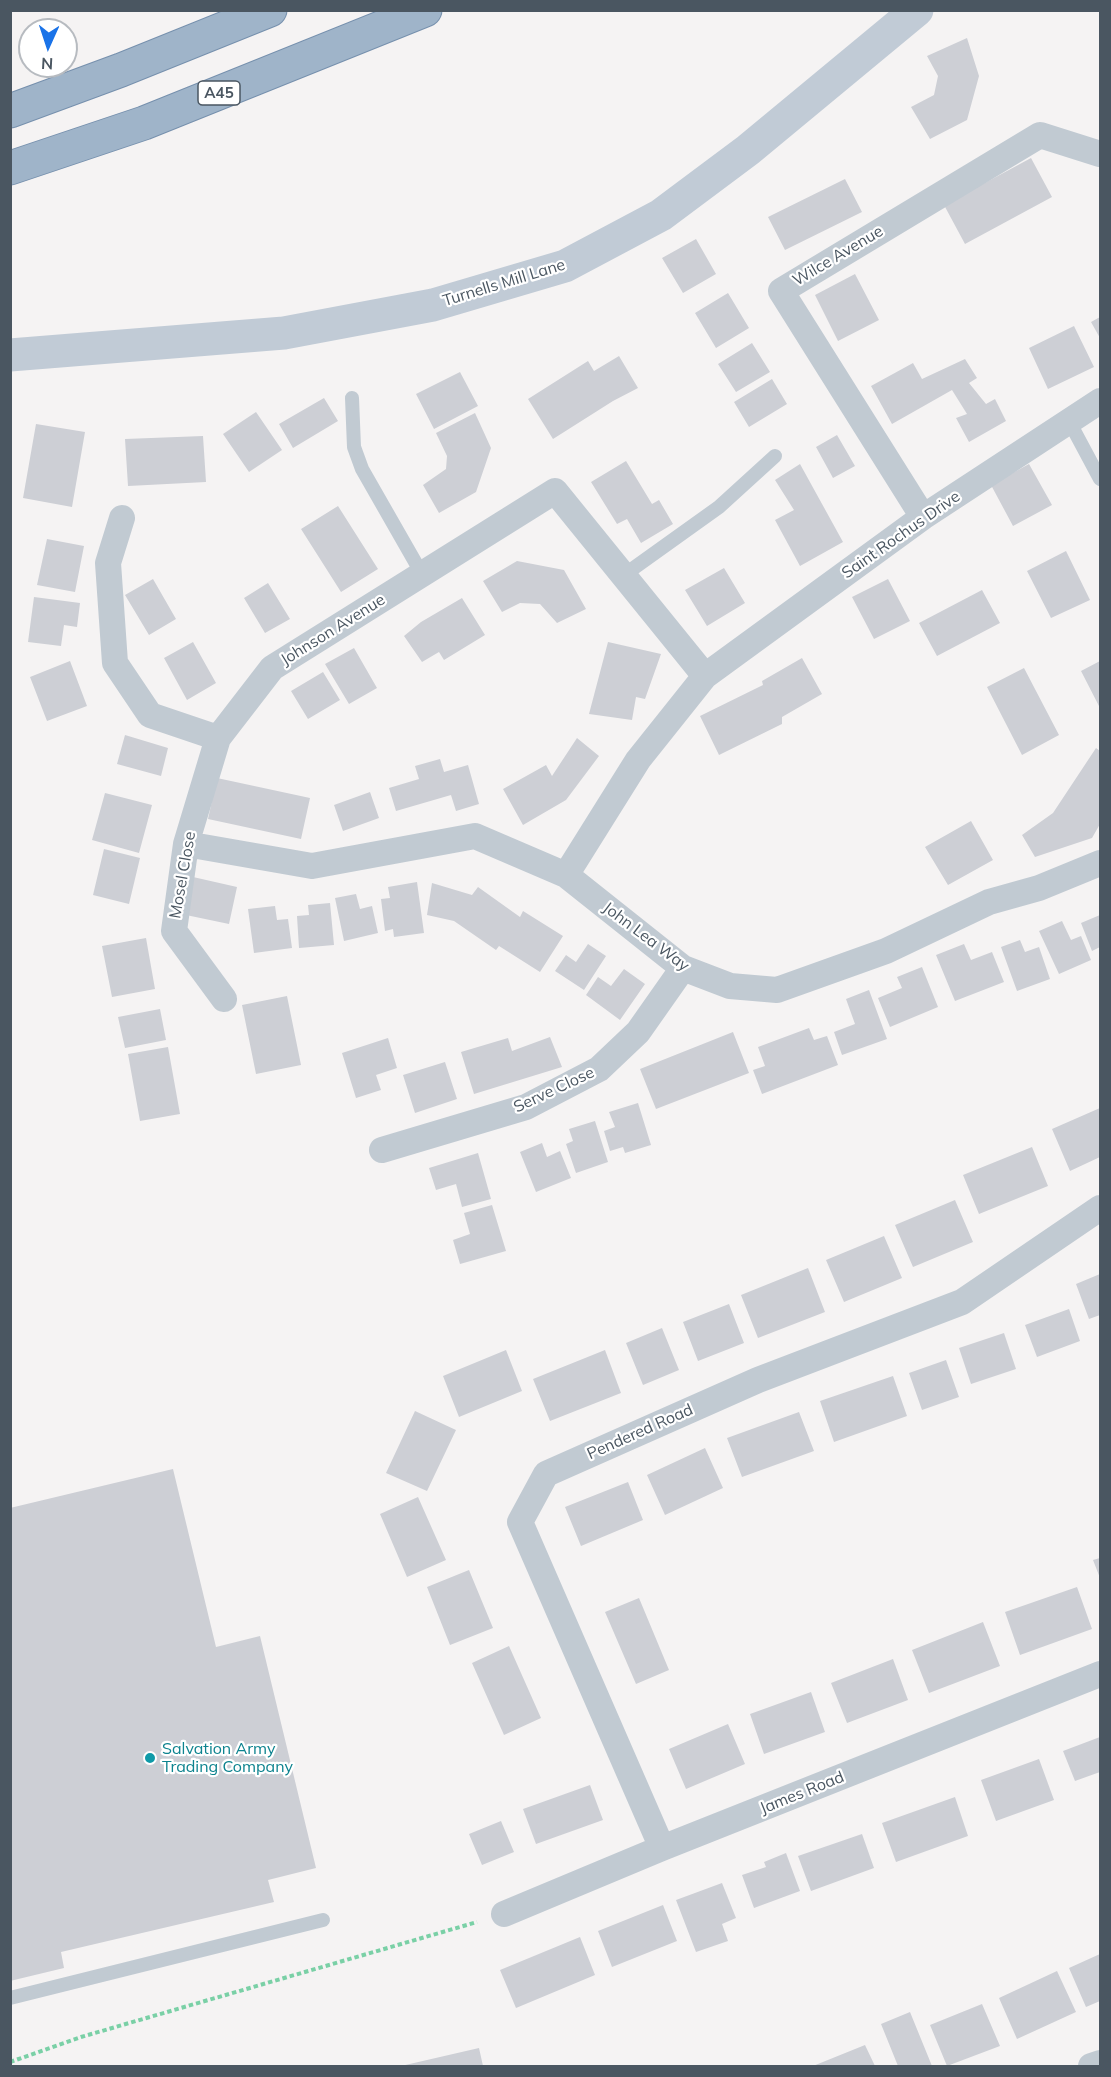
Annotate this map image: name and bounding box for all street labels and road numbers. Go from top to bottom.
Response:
road number: A45 [198,81,240,105]
street label: Wilce Avenue [789,222,887,290]
street label: Turnells Mill Lane [440,255,568,311]
street label: Saint Rochus Drive [838,487,964,583]
street label: Johnson Avenue [277,590,389,670]
street label: Mosel Close [166,830,200,920]
street label: John Lea Way [599,898,693,976]
street label: Serve Close [511,1063,597,1117]
street label: Pendered Road [584,1400,696,1464]
street label: James Road [757,1767,847,1819]

